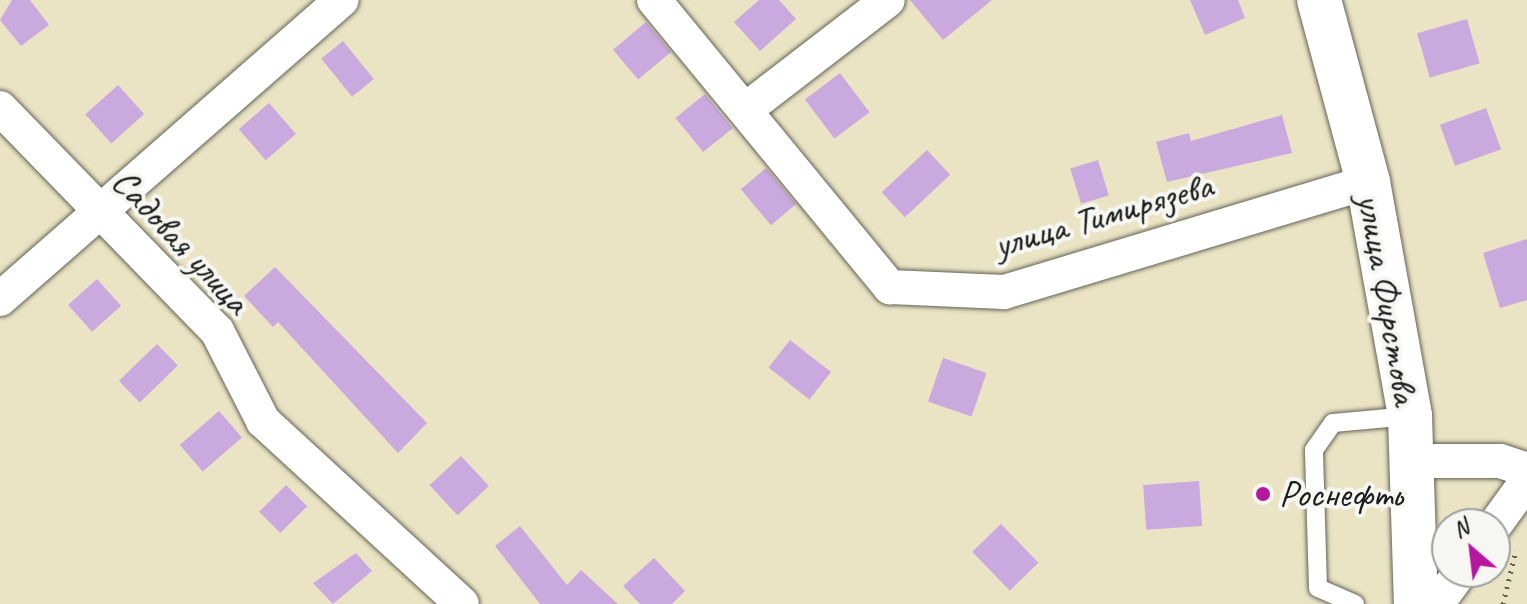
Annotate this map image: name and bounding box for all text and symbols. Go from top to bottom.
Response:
street label: Садовая улица [101,158,261,324]
street label: улица Тимирязева [989,162,1217,268]
street label: улица Фирстова [1347,191,1429,407]
place label: Роснефть [1279,471,1402,517]
marker: Роснефть [1254,485,1272,503]
north arrow [1431,508,1511,588]
text: N [1448,513,1473,544]

